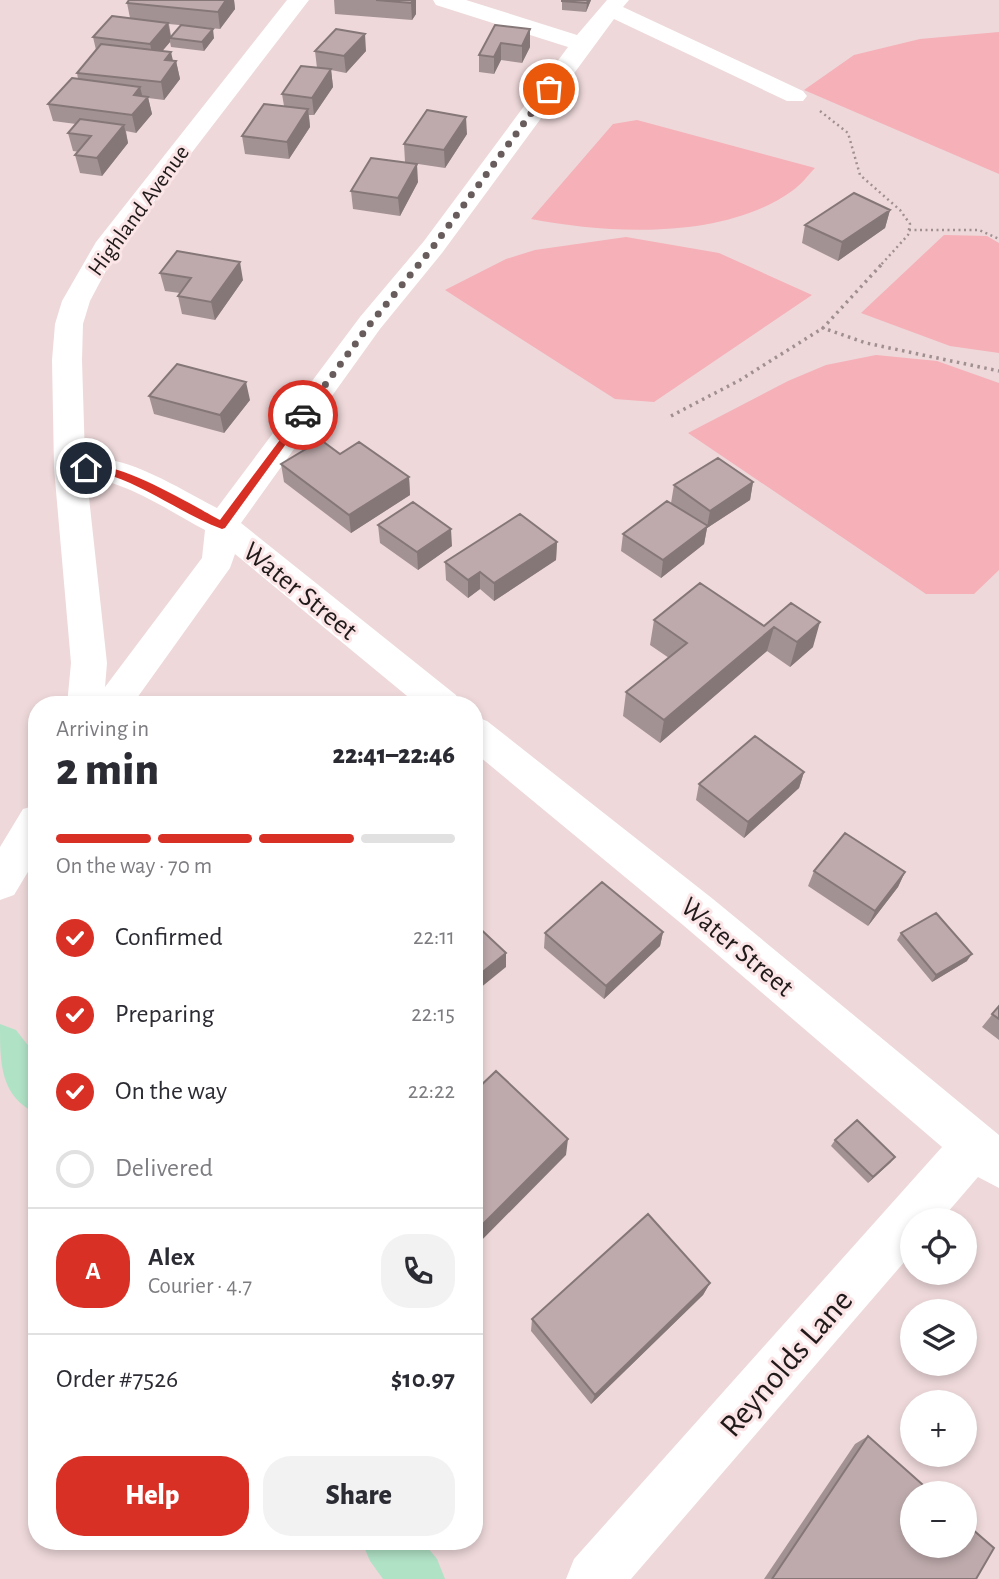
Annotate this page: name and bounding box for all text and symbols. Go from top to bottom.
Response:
pin [519,59,579,119]
icon: bag [530,70,568,108]
street label: Highland Avenue [84,141,194,280]
courier [268,380,338,450]
icon: car [284,396,322,434]
pin [56,438,116,498]
icon: home [67,449,105,487]
street label: Water Street [238,537,362,646]
text: Arriving in [56,718,149,741]
text: 22:41–22:46 [333,742,455,768]
text: 2 min [56,747,159,793]
text: On the way · 70 m [56,855,212,878]
street label: Water Street [675,893,798,1002]
icon: check [56,919,94,957]
text: Confirmed [115,924,223,950]
text: 22:11 [413,926,455,949]
icon: check [56,996,94,1034]
text: Preparing [115,1001,214,1027]
text: 22:15 [411,1003,455,1026]
icon: check [56,1073,94,1111]
text: On the way [115,1078,227,1104]
text: 22:22 [408,1080,455,1103]
text: Delivered [115,1155,213,1181]
map controls [900,1208,977,1558]
button: locate [900,1208,977,1285]
button: phone [381,1234,455,1308]
text: Alex [148,1244,195,1270]
text: A [85,1258,101,1284]
text: Courier · 4.7 [148,1275,252,1298]
street label: Reynolds Lane [714,1284,860,1444]
button: layers [900,1299,977,1376]
text: Order #7526 [56,1366,178,1392]
text: $10.97 [391,1366,455,1392]
button: + [900,1390,977,1467]
button: Help [56,1456,249,1536]
button: Share [263,1456,455,1536]
button: − [900,1481,977,1558]

